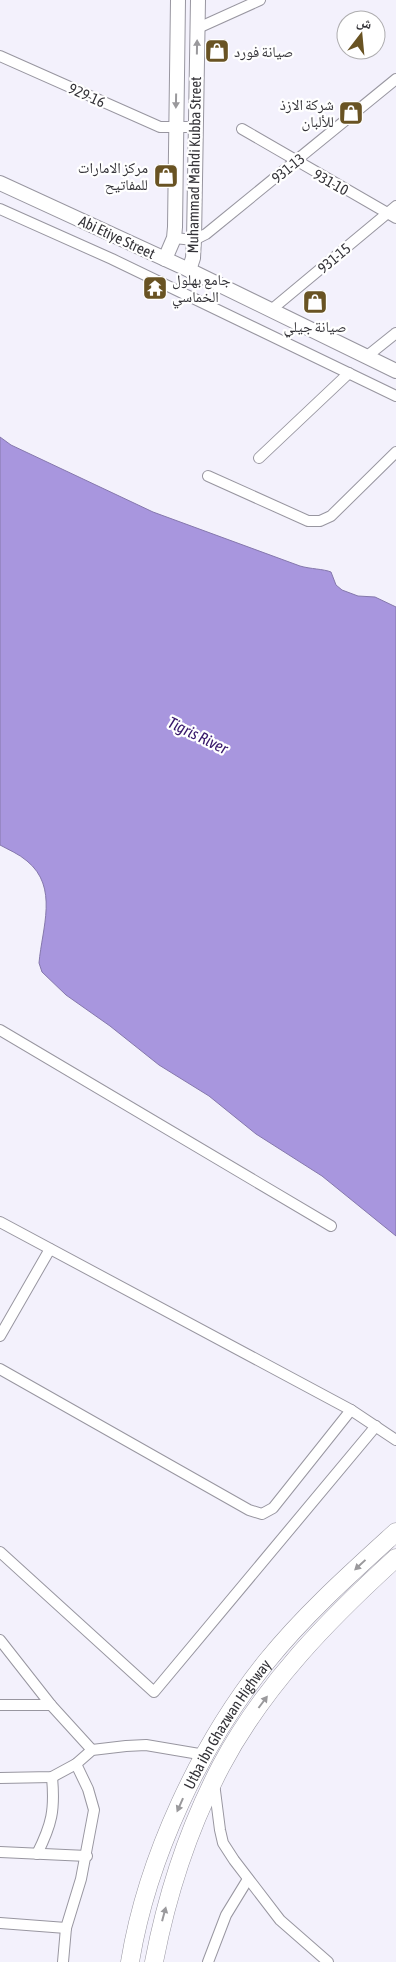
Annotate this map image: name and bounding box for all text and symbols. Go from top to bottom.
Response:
north arrow [336,10,386,60]
text: ش [355,13,374,33]
shop icon: صيانة فورد [204,38,230,64]
one-way arrow [193,39,201,55]
place label: صيانة فورد [234,43,293,61]
street label: Muhammad Mahdi Kubba Street [184,76,204,254]
street label: 929-16 [66,79,108,111]
one-way arrow [172,93,180,109]
place label: شركة الازذ للألبان [280,96,334,132]
shop icon: شركة الازذ للألبان [338,100,364,126]
street label: 931-13 [268,150,308,186]
place label: مركز الامارات للمفاتيح [78,159,148,195]
shop icon: مركز الامارات للمفاتيح [153,163,179,189]
street label: 931-10 [311,165,351,199]
street label: Abi Etiye Street [76,212,158,262]
street label: 931-15 [314,239,354,277]
place label: جامع بهلول الخماسي [172,271,231,308]
temple icon: جامع بهلول الخماسي [142,275,168,301]
shop icon: صيانة جيلي [302,289,328,315]
place label: صيانة جيلي [284,318,346,338]
water label: Tigris River [165,713,232,759]
one-way arrow [354,1559,366,1571]
street label: Utba ibn Ghazwan Highway [180,1656,274,1792]
one-way arrow [257,1696,268,1709]
one-way arrow [175,1798,183,1812]
one-way arrow [160,1907,168,1922]

